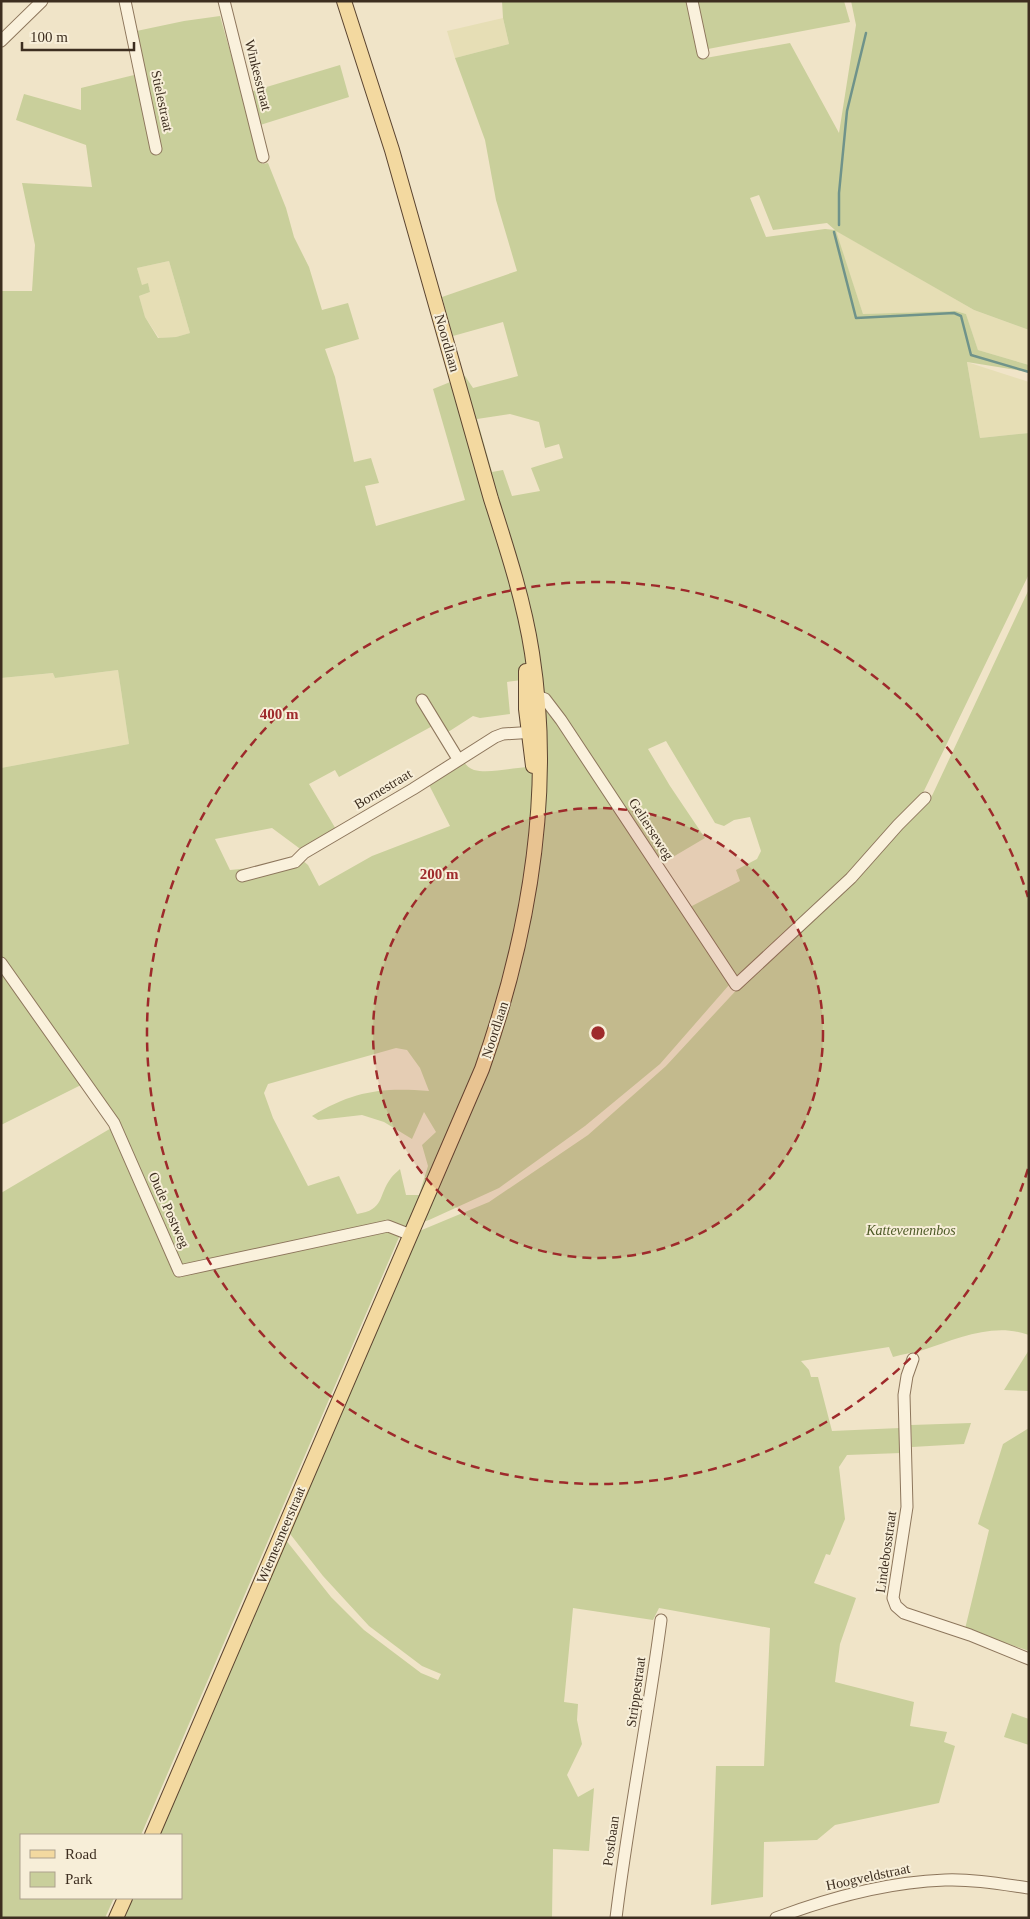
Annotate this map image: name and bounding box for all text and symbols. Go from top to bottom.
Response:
scale bar [22,20,135,52]
text: 100 m [30,29,68,45]
street label: Winkesstraat [242,38,274,112]
street label: Stielestraat [148,69,176,133]
street label: Noordlaan [432,313,462,373]
text: 400 m [260,706,299,722]
street label: Bornestraat [351,766,415,812]
street label: Gelierseweg [626,796,676,862]
text: 200 m [420,866,459,882]
street label: Noordlaan [479,1000,511,1060]
centre of rings [589,1024,607,1042]
street label: Oude Postweg [146,1170,192,1250]
park label: Kattevennenbos [865,1223,956,1238]
street label: Wiemesmeerstraat [254,1484,308,1586]
street label: Lindebosstraat [873,1510,899,1594]
street label: Strippestraat [624,1656,648,1728]
street label: Postbaan [600,1815,622,1867]
legend [20,1834,182,1899]
text: Road [65,1846,97,1862]
street label: Hoogveldstraat [825,1861,911,1893]
text: Park [65,1871,93,1887]

